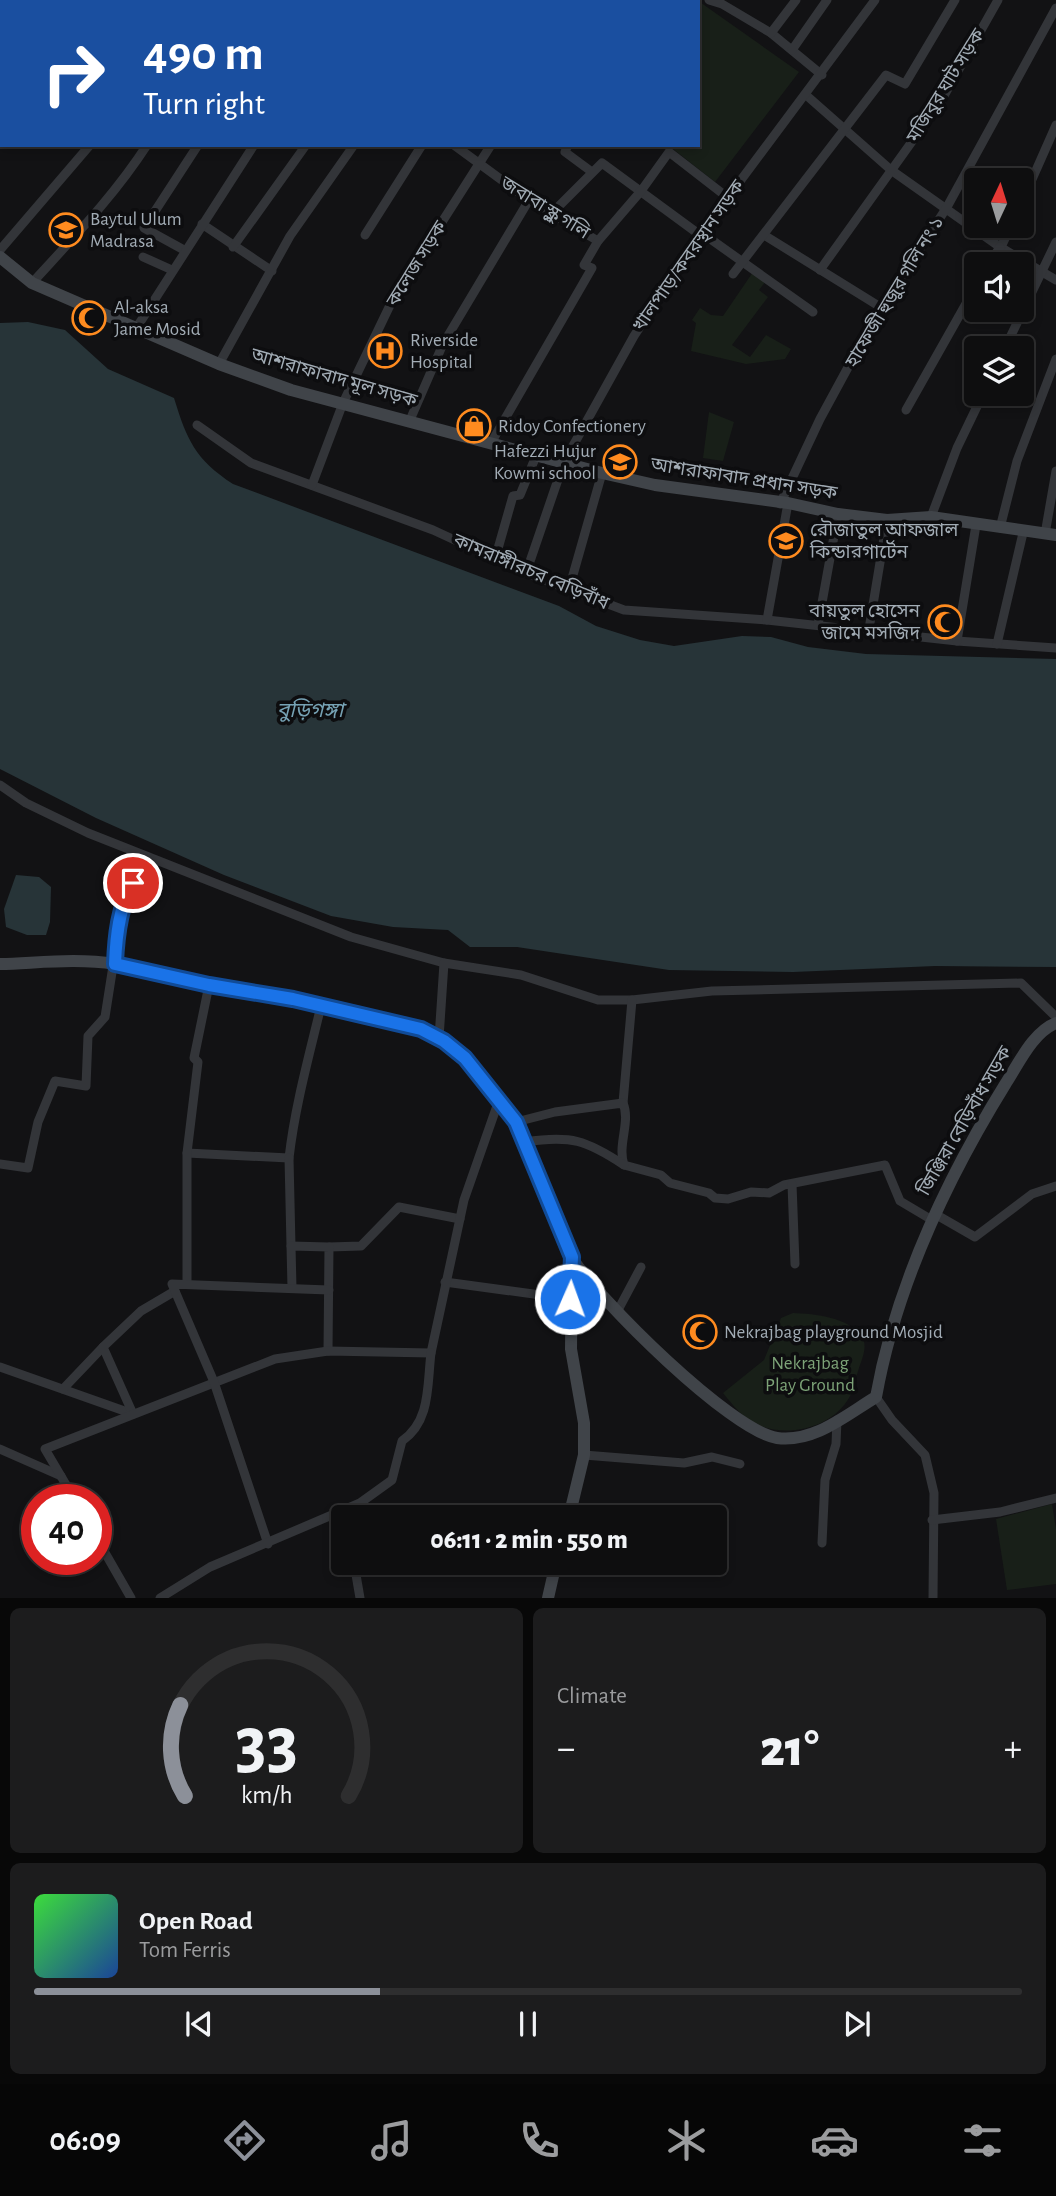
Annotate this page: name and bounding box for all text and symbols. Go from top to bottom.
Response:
street label: মজিবুর ঘাট সড়ক [900,24,990,148]
icon: right [28,28,119,119]
text: 490 m [143,30,264,79]
text: Turn right [143,88,265,120]
north arrow [964,168,1034,238]
map controls [964,168,1034,406]
street label: জবাবা স্কুল গলি [495,170,595,245]
street label: খালপাড়/কবরস্থান সড়ক [630,176,749,335]
place label: Baytul Ulum Madrasa [90,210,182,251]
school or university icon: Baytul Ulum Madrasa [47,211,85,249]
street label: হাফেজী হুজুর গলি নং ১ [839,212,948,372]
street label: কলেজ সড়ক [383,218,451,311]
button: sound [964,252,1034,322]
place label: Al-aksa Jame Mosid [114,298,201,339]
mosque icon: Al-aksa Jame Mosid [70,299,108,337]
place label: Riverside Hospital [410,331,478,372]
hospital icon: Riverside Hospital [366,332,404,370]
button: layers [964,336,1034,406]
street label: আশরাফাবাদ মূল সড়ক [248,345,420,412]
shop icon: Ridoy Confectionery [455,407,493,445]
place label: Ridoy Confectionery [498,417,646,436]
place label: Hafezzi Hujur Kowmi school [494,442,596,483]
school or university icon: Hafezzi Hujur Kowmi school [601,443,639,481]
street label: আশরাফাবাদ প্রধান সড়ক [648,455,839,503]
place label: রৌজাতুল আফজাল কিন্ডারগার্টেন [809,518,959,562]
school or university icon: রৌজাতুল আফজাল কিন্ডারগার্টেন [767,522,805,560]
street label: কামরাঙ্গীরচর বেড়িবাঁধ [449,527,613,614]
place label: বায়তুল হোসেন জামে মসজিদ [808,602,921,643]
mosque icon: বায়তুল হোসেন জামে মসজিদ [926,603,964,641]
water label: বুড়িগঙ্গা [277,698,348,722]
pin [103,853,163,913]
icon: arrive [114,864,152,902]
street label: জিঞ্জিরা বেড়িবাঁধ সড়ক [911,1041,1016,1200]
position arrow [533,1262,607,1336]
mosque icon: Nekrajbag playground Mosjid [681,1313,719,1351]
place label: Nekrajbag playground Mosjid [724,1323,943,1342]
park label: Nekrajbag Play Ground [765,1354,855,1395]
speed limit sign: 40 [21,1484,112,1575]
text: 06:11 · 2 min · 550 m [430,1527,628,1553]
text: Climate [557,1685,627,1708]
text: 33 [235,1709,298,1782]
text: 21° [760,1723,819,1775]
text: − [557,1730,575,1768]
text: + [1004,1730,1022,1768]
text: km/h [241,1783,292,1808]
text: Open Road [139,1908,253,1934]
text: Tom Ferris [139,1939,231,1962]
icon: previous [180,2005,218,2043]
icon: pause [509,2005,547,2043]
icon: next [838,2005,876,2043]
icon: directions [220,2116,269,2165]
icon: music [367,2116,416,2165]
icon: phone [515,2116,564,2165]
icon: climate [662,2116,711,2165]
icon: car [810,2116,859,2165]
icon: filters [958,2116,1007,2165]
text: 06:09 [49,2124,121,2156]

